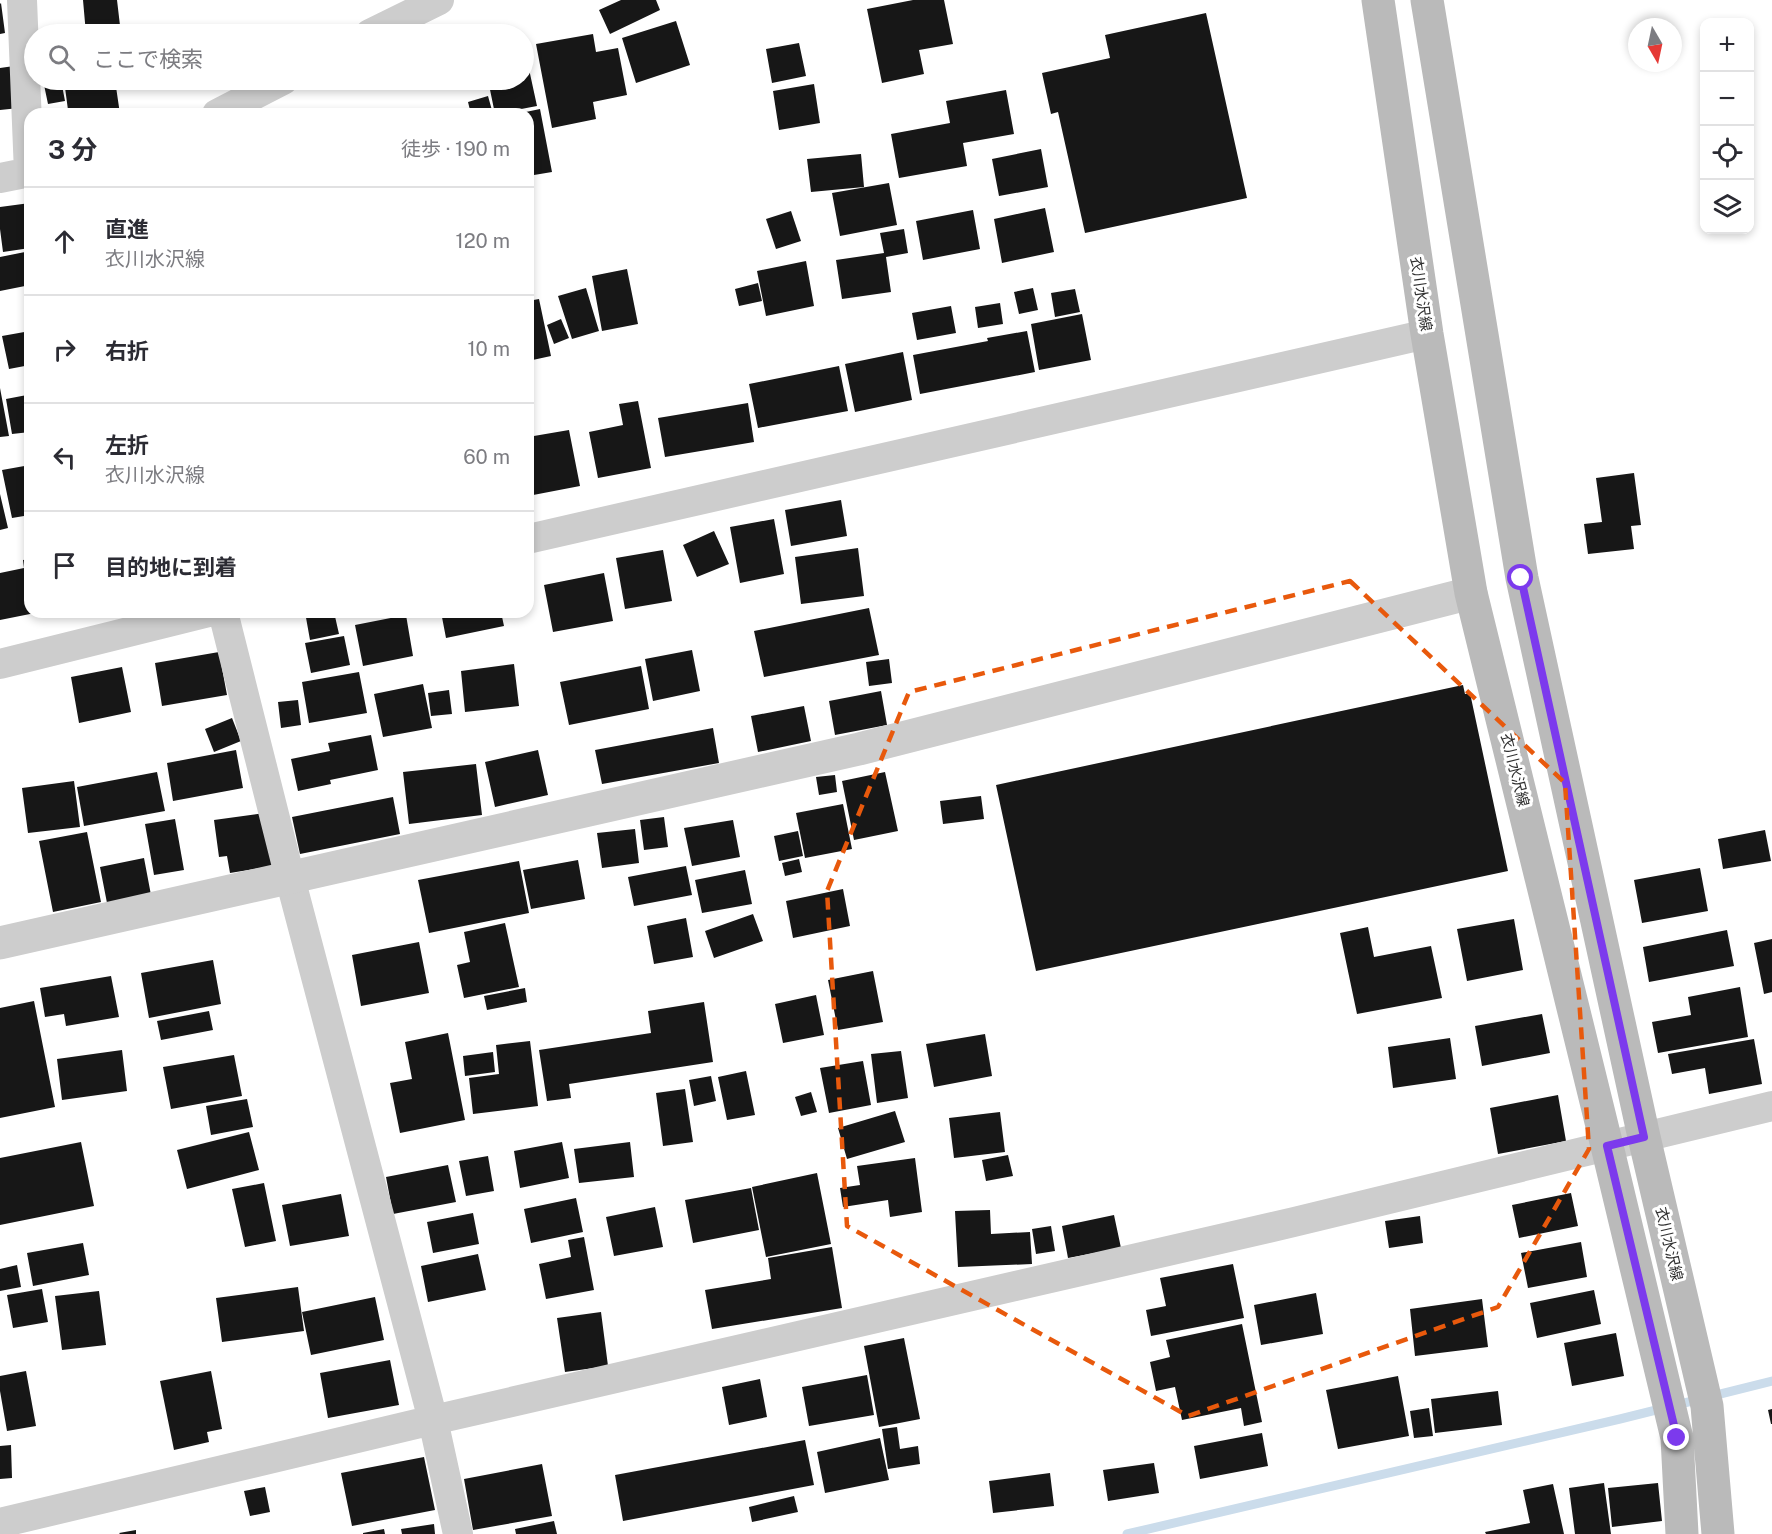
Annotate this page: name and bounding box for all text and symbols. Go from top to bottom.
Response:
north arrow [1628,18,1682,72]
map controls [1700,18,1754,234]
button: + [1700,18,1754,72]
search box [24,24,534,90]
icon: search [45,41,78,74]
text: ここで検索 [93,46,203,72]
button: − [1700,72,1754,126]
button: locate [1700,126,1754,180]
text: 3 分 [48,134,97,165]
text: 徒歩 · 190 m [401,137,510,161]
button: layers [1700,180,1754,234]
text: 直進 [105,216,149,242]
icon: ahead [48,225,81,258]
text: 120 m [456,229,510,253]
text: 衣川水沢線 [105,247,205,271]
street label: 衣川水沢線 [1408,256,1435,332]
icon: right [48,333,81,366]
text: 10 m [467,337,510,361]
text: 右折 [105,338,149,364]
text: 左折 [105,432,149,458]
icon: left [48,441,81,474]
text: 60 m [463,445,510,469]
text: 衣川水沢線 [105,463,205,487]
icon: arrive [48,549,81,582]
text: 目的地に到着 [105,554,237,580]
route start [1507,564,1533,590]
street label: 衣川水沢線 [1498,731,1533,808]
street label: 衣川水沢線 [1653,1205,1686,1282]
route end [1663,1424,1689,1450]

